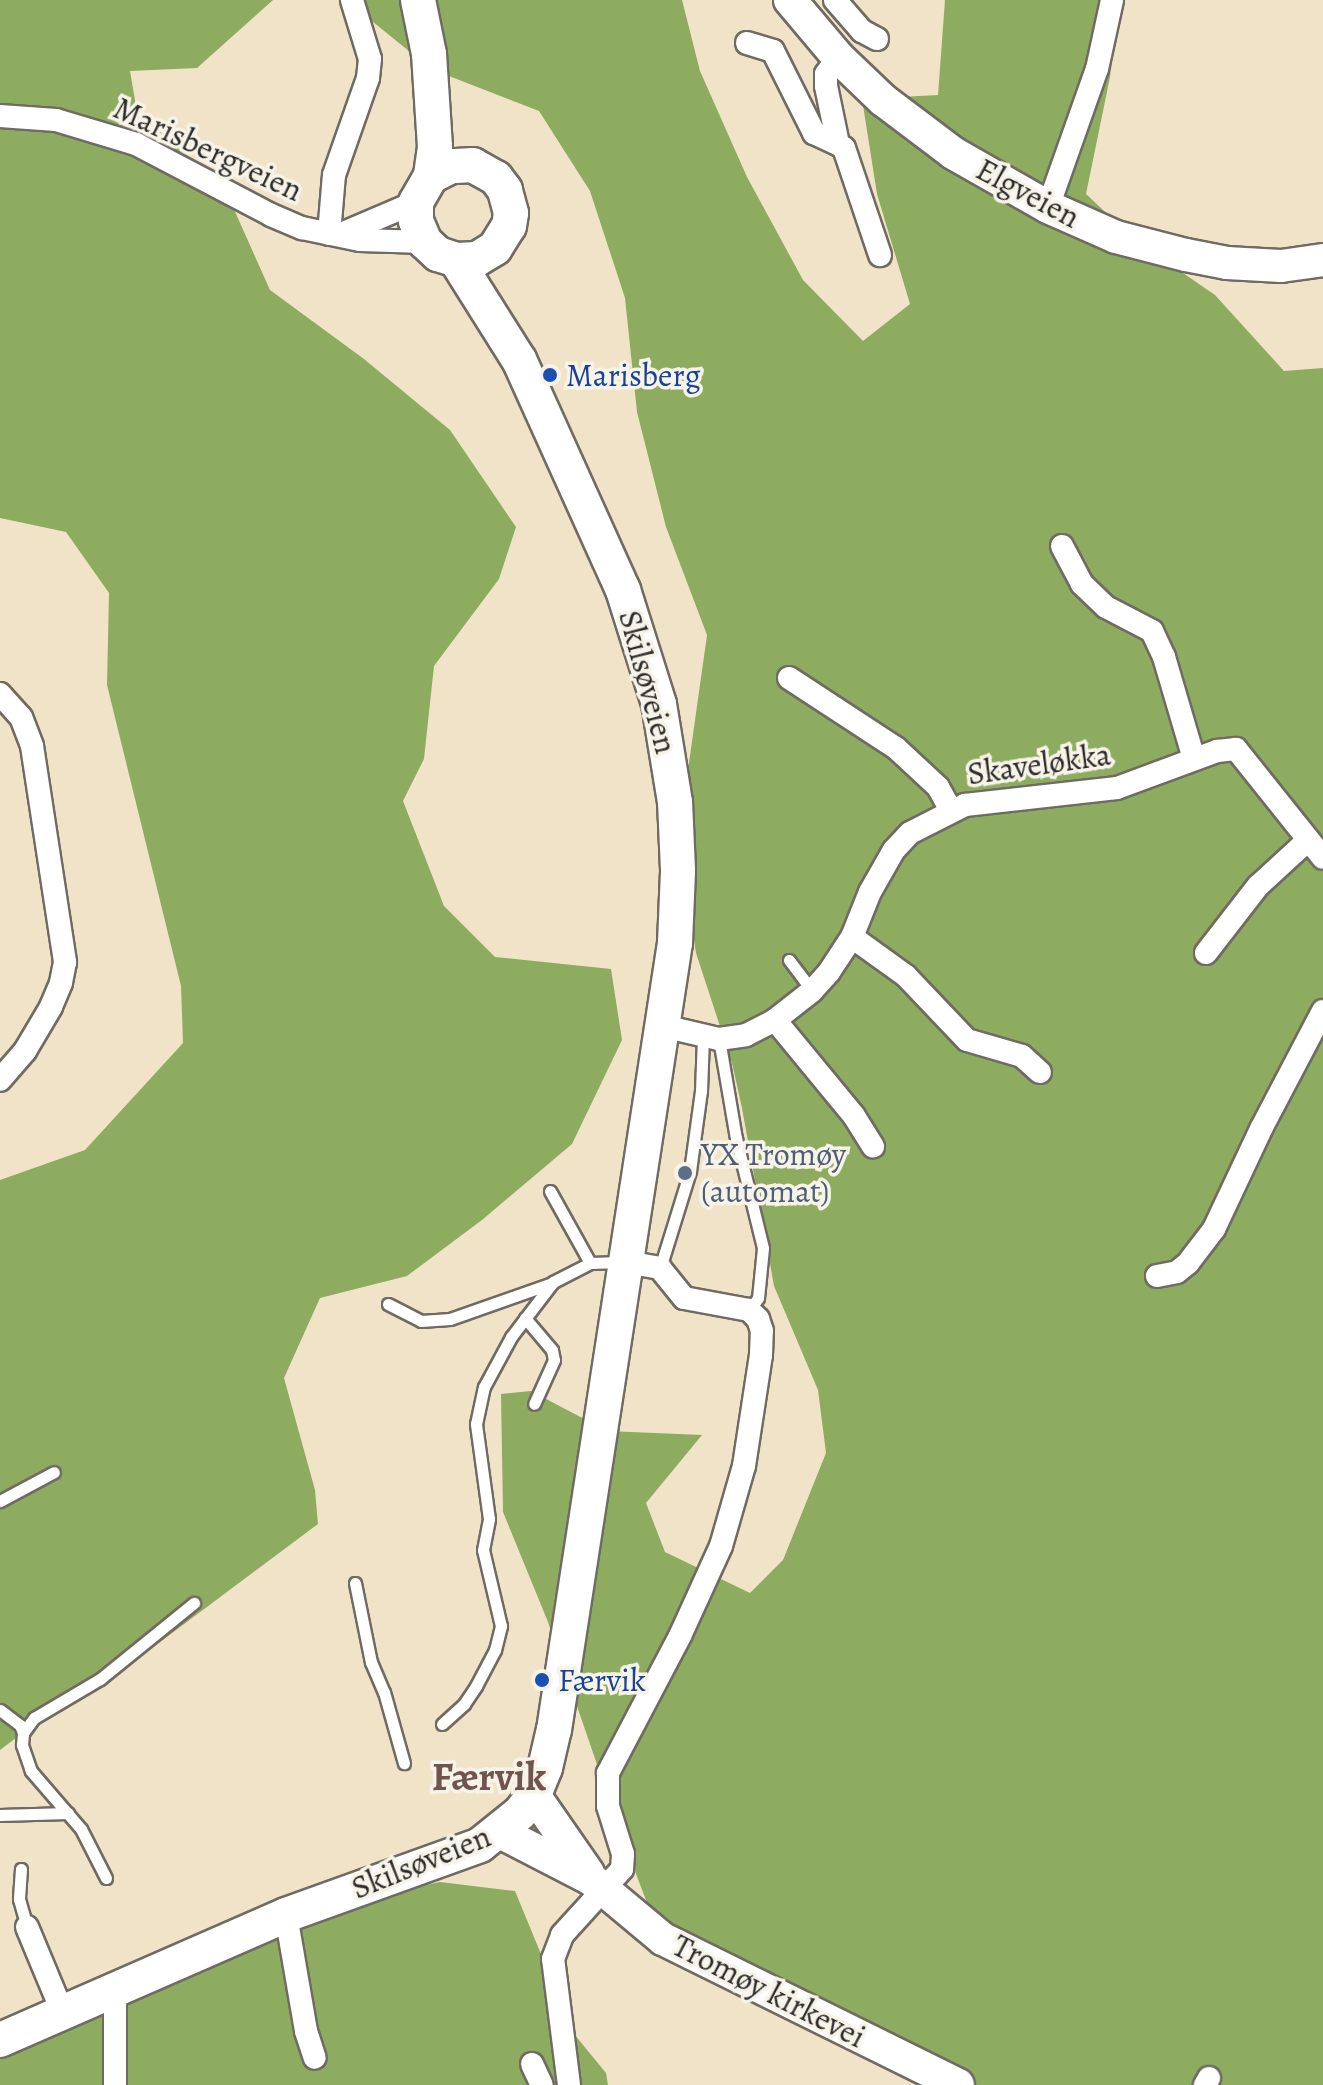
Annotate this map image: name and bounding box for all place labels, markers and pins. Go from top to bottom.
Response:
place label: Marisberg [566,356,701,394]
marker: Marisberg [541,366,559,384]
place label: YX Tromøy (automat) [701,1136,846,1211]
marker: YX Tromøy (automat) [676,1164,694,1182]
place label: Færvik [558,1661,646,1699]
marker: Færvik [533,1671,551,1689]

